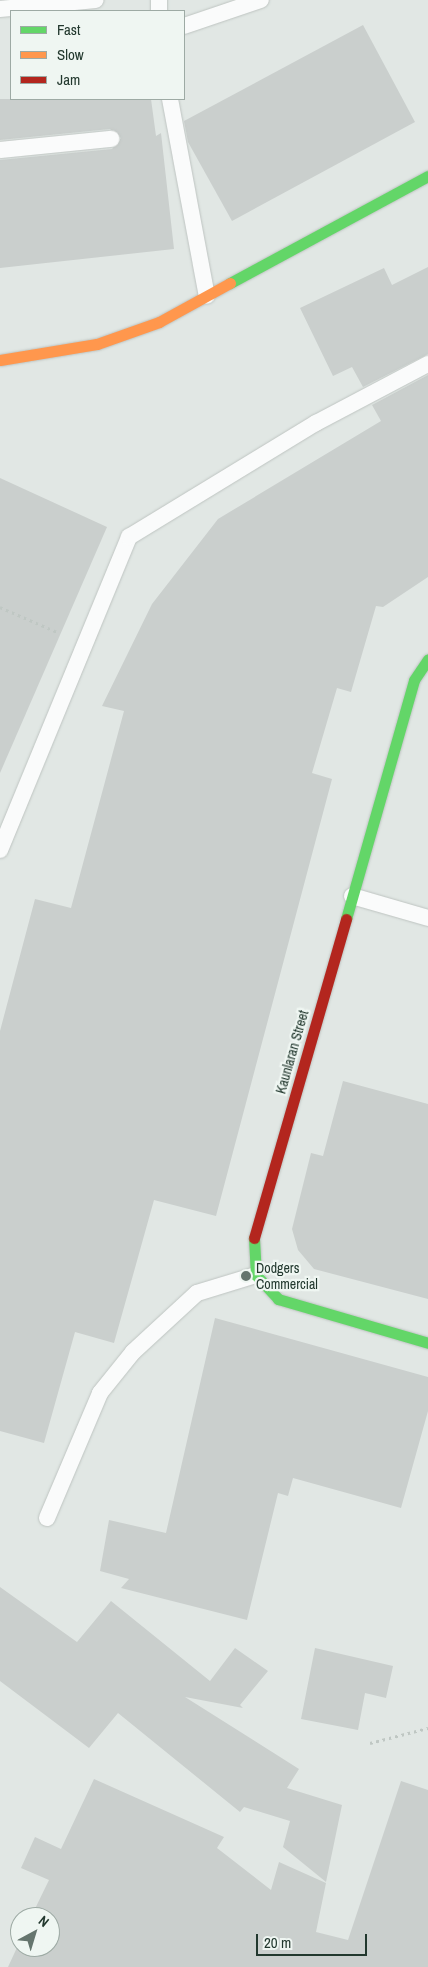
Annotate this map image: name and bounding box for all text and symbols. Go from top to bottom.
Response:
legend [10,10,185,100]
text: Fast [57,19,80,40]
text: Slow [57,44,84,65]
text: Jam [57,69,80,90]
street label: Kaunlaran Street [272,1008,312,1096]
place label: Dodgers Commercial [256,1260,318,1292]
marker: Dodgers Commercial [240,1270,252,1282]
north arrow [10,1907,60,1957]
text: N [35,1912,53,1931]
scale bar [258,1924,369,1956]
text: 20 m [264,1932,291,1953]

